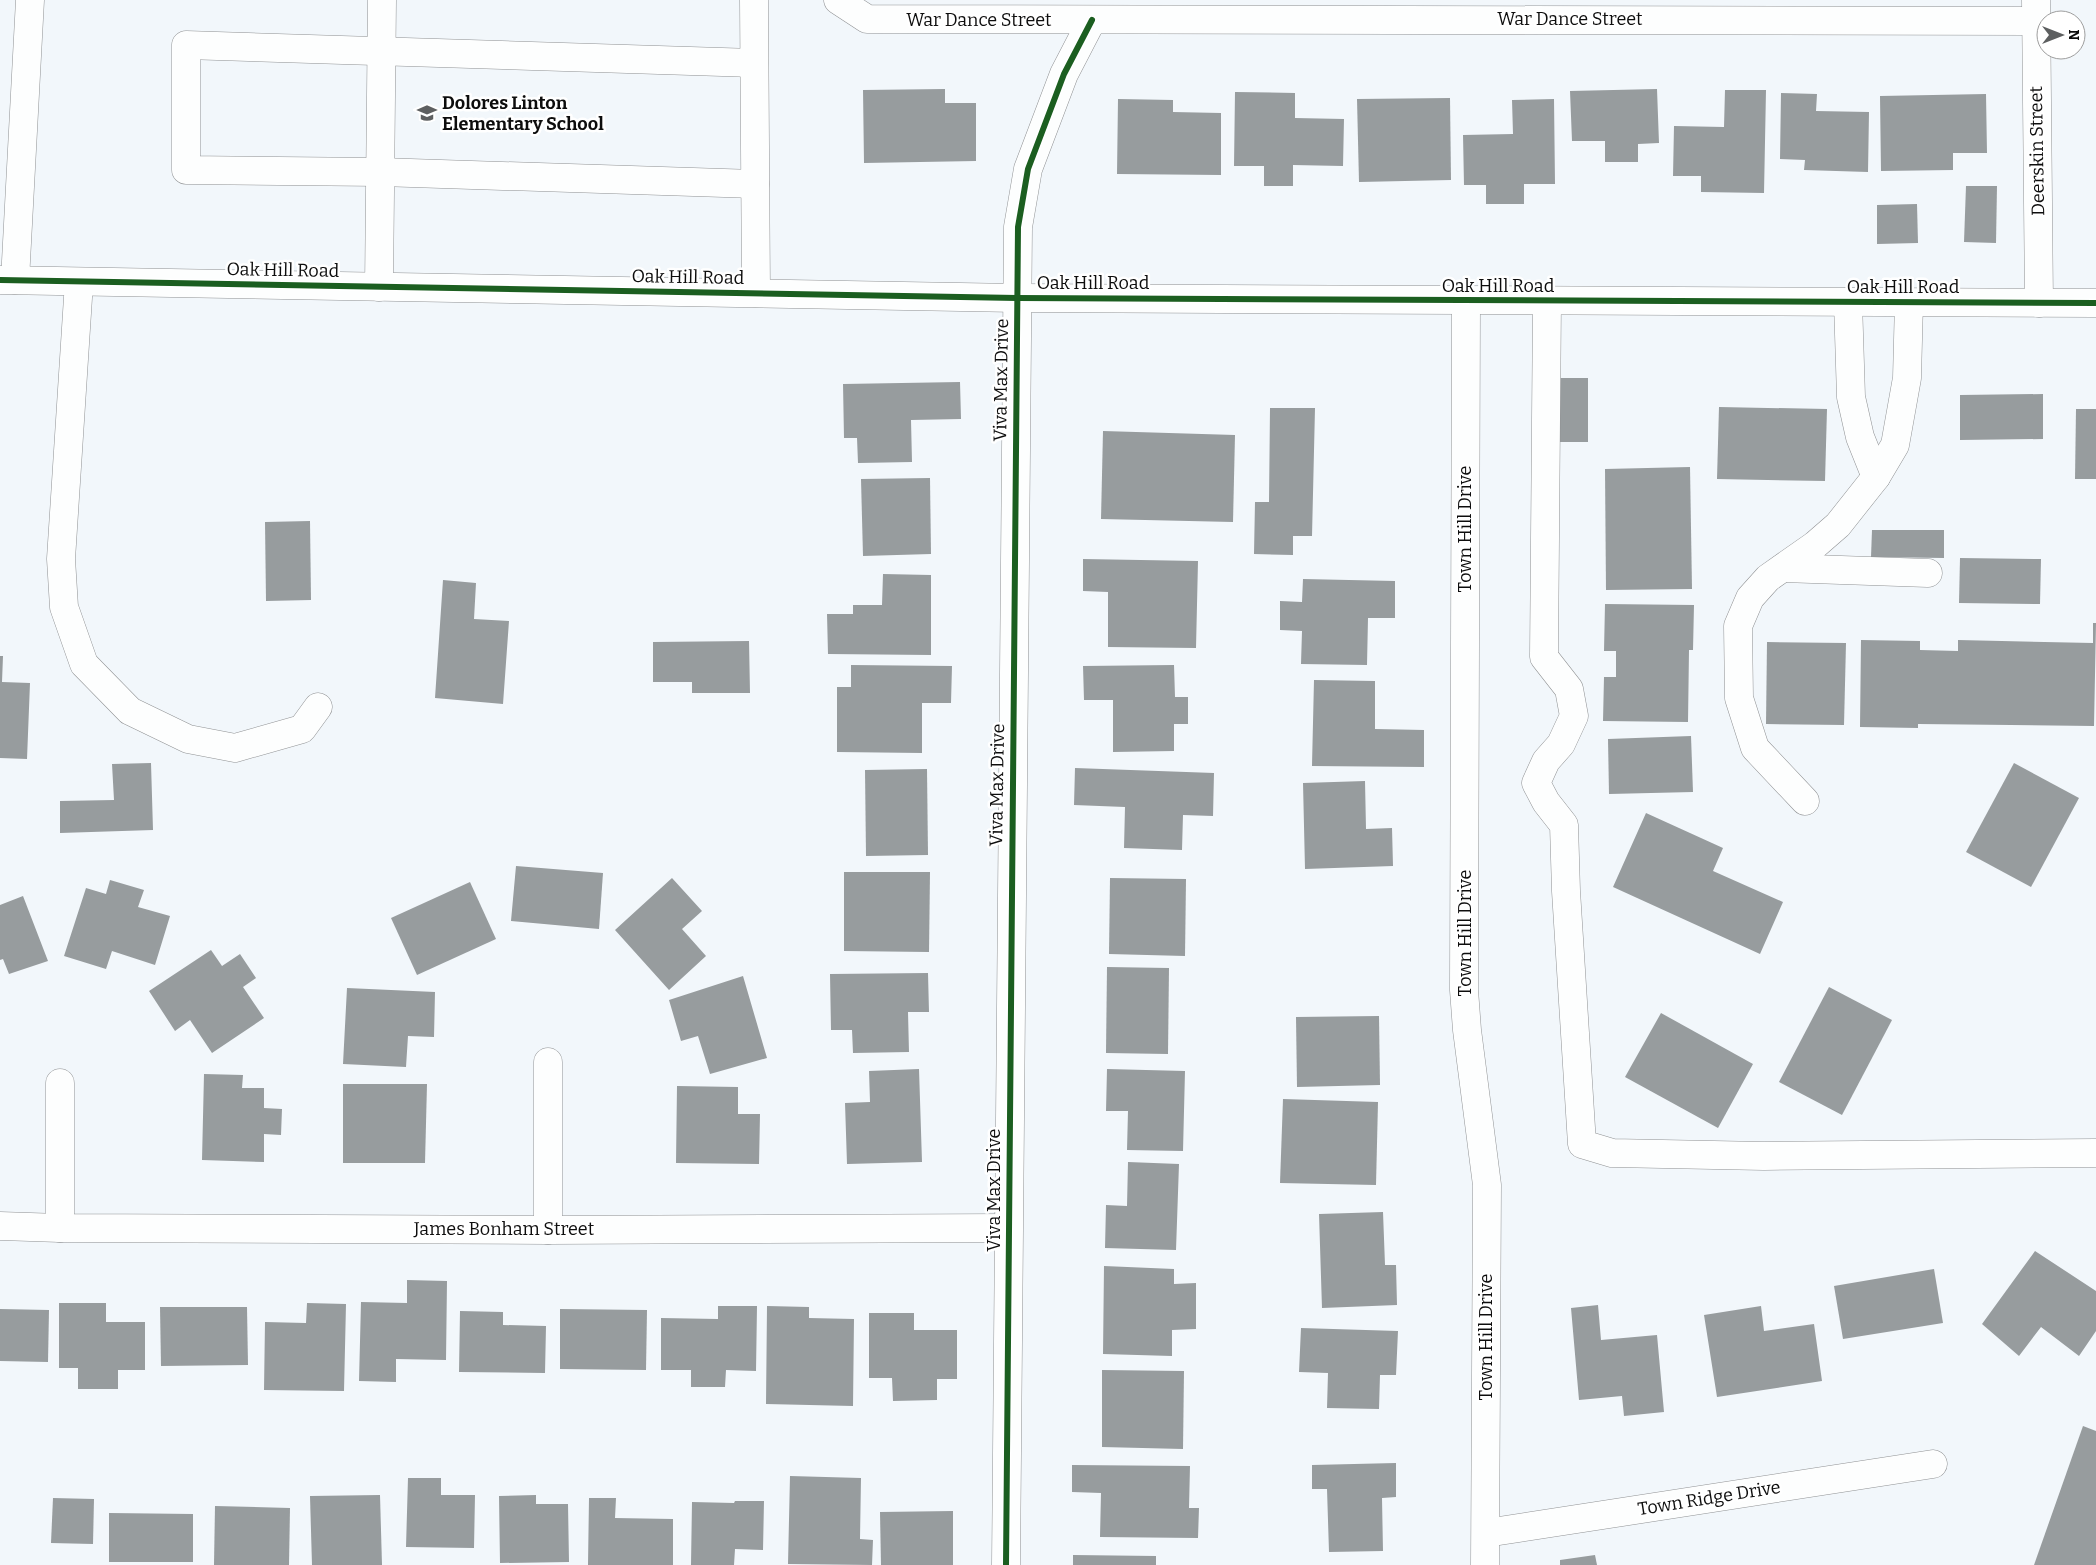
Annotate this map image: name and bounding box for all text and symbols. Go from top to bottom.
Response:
street label: War Dance Street [1497,8,1643,30]
street label: War Dance Street [906,9,1052,31]
north arrow [2036,10,2086,60]
text: N [2065,30,2082,41]
street label: Deerskin Street [2025,85,2049,216]
place label: Dolores Linton Elementary School [442,92,604,135]
school or university icon: Dolores Linton Elementary School [416,102,438,124]
street label: Oak Hill Road [226,258,340,282]
street label: Oak Hill Road [631,265,745,289]
street label: Oak Hill Road [1037,272,1150,294]
street label: Oak Hill Road [1442,275,1555,297]
street label: Oak Hill Road [1847,276,1960,298]
street label: Viva Max Drive [989,318,1013,442]
street label: Town Hill Drive [1454,466,1476,592]
street label: Viva Max Drive [985,723,1009,847]
street label: Town Hill Drive [1454,870,1476,996]
street label: Viva Max Drive [983,1129,1005,1251]
street label: James Bonham Street [413,1218,595,1240]
street label: Town Hill Drive [1475,1274,1497,1400]
street label: Town Ridge Drive [1636,1476,1782,1520]

